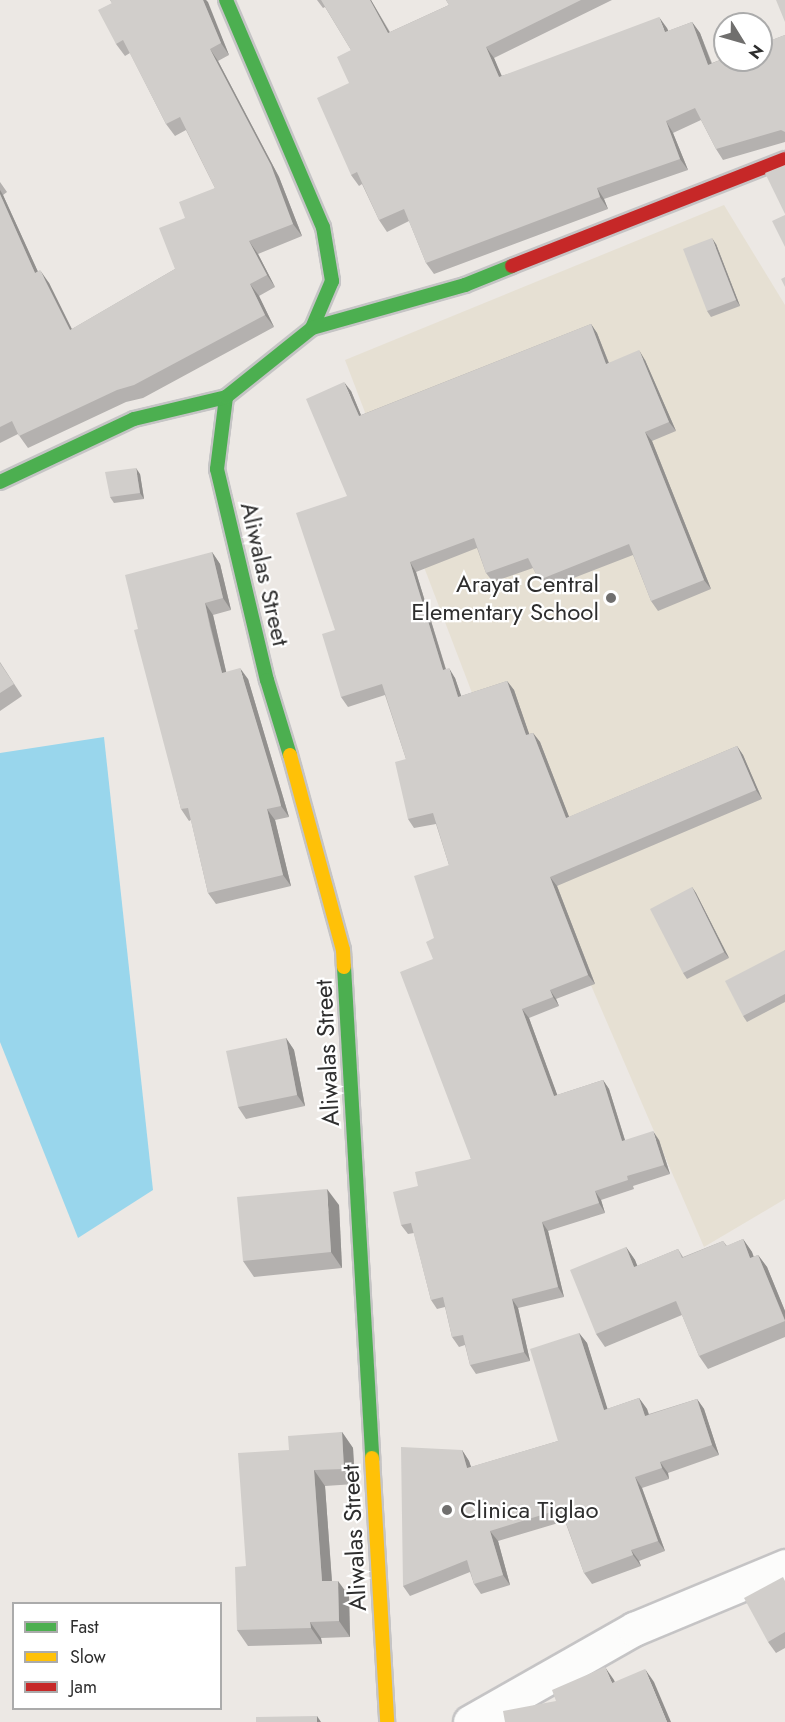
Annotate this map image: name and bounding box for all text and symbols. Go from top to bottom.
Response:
north arrow [713,12,773,72]
text: N [743,40,769,64]
street label: Aliwalas Street [234,499,296,649]
place label: Arayat Central Elementary School [411,570,599,626]
marker: Arayat Central Elementary School [604,591,618,605]
street label: Aliwalas Street [309,979,345,1127]
street label: Aliwalas Street [336,1464,372,1612]
place label: Clinica Tiglao [460,1496,599,1524]
marker: Clinica Tiglao [438,1501,456,1519]
legend [12,1602,222,1710]
text: Fast [70,1614,99,1640]
text: Slow [70,1644,106,1670]
text: Jam [70,1674,97,1700]

